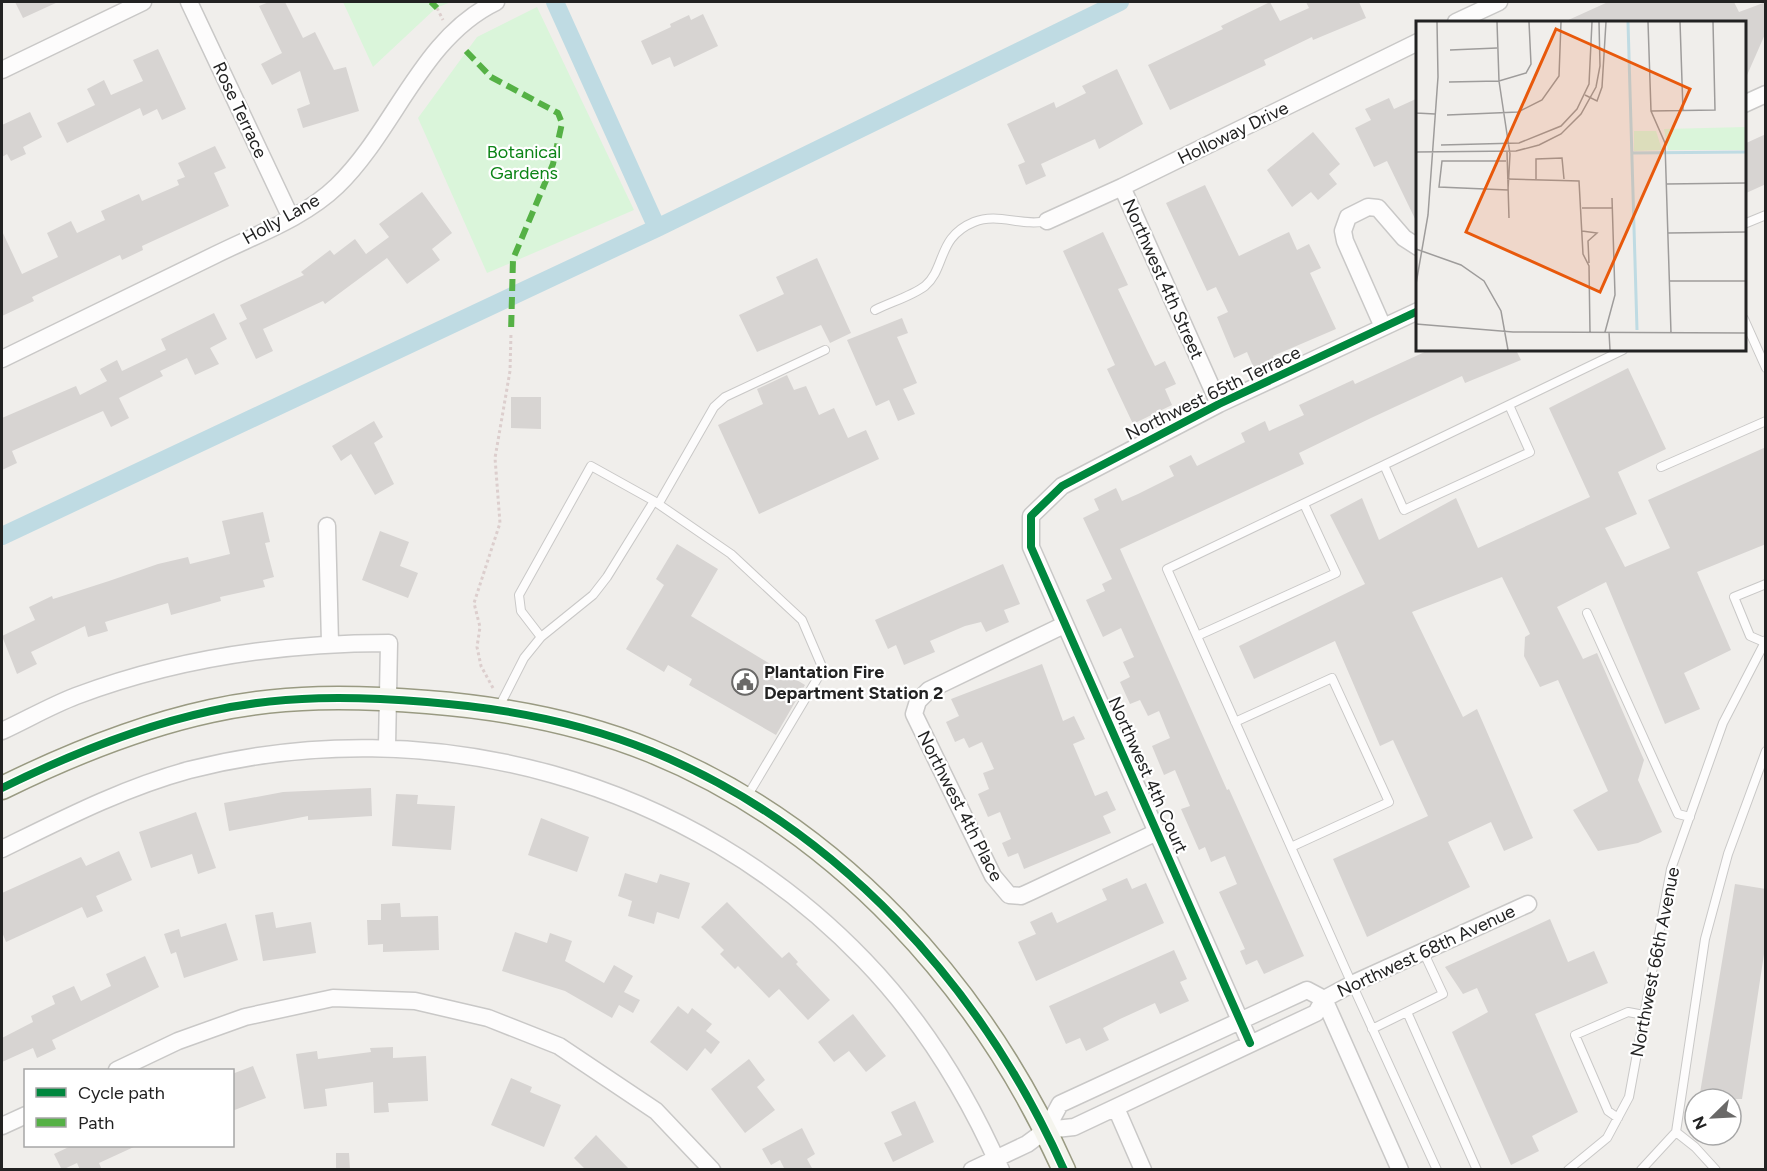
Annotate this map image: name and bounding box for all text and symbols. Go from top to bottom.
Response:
inset map [1416,21,1746,351]
street label: Rose Terrace [208,58,272,162]
street label: Holloway Drive [1174,97,1292,169]
park label: Botanical Gardens [487,141,561,184]
street label: Holly Lane [239,189,323,249]
street label: Northwest 4th Street [1118,195,1208,363]
street label: Northwest 65th Terrace [1122,341,1304,445]
place label: Plantation Fire Department Station 2 [764,661,943,704]
public building icon: Plantation Fire Department Station 2 [730,667,760,697]
street label: Northwest 4th Court [1104,693,1193,857]
street label: Northwest 4th Place [912,727,1008,885]
street label: Northwest 66th Avenue [1626,865,1684,1059]
street label: Northwest 68th Avenue [1333,900,1519,1002]
legend [24,1069,234,1147]
text: Cycle path [78,1082,165,1104]
north arrow [1683,1087,1743,1147]
text: Path [78,1112,114,1134]
text: N [1689,1113,1711,1132]

